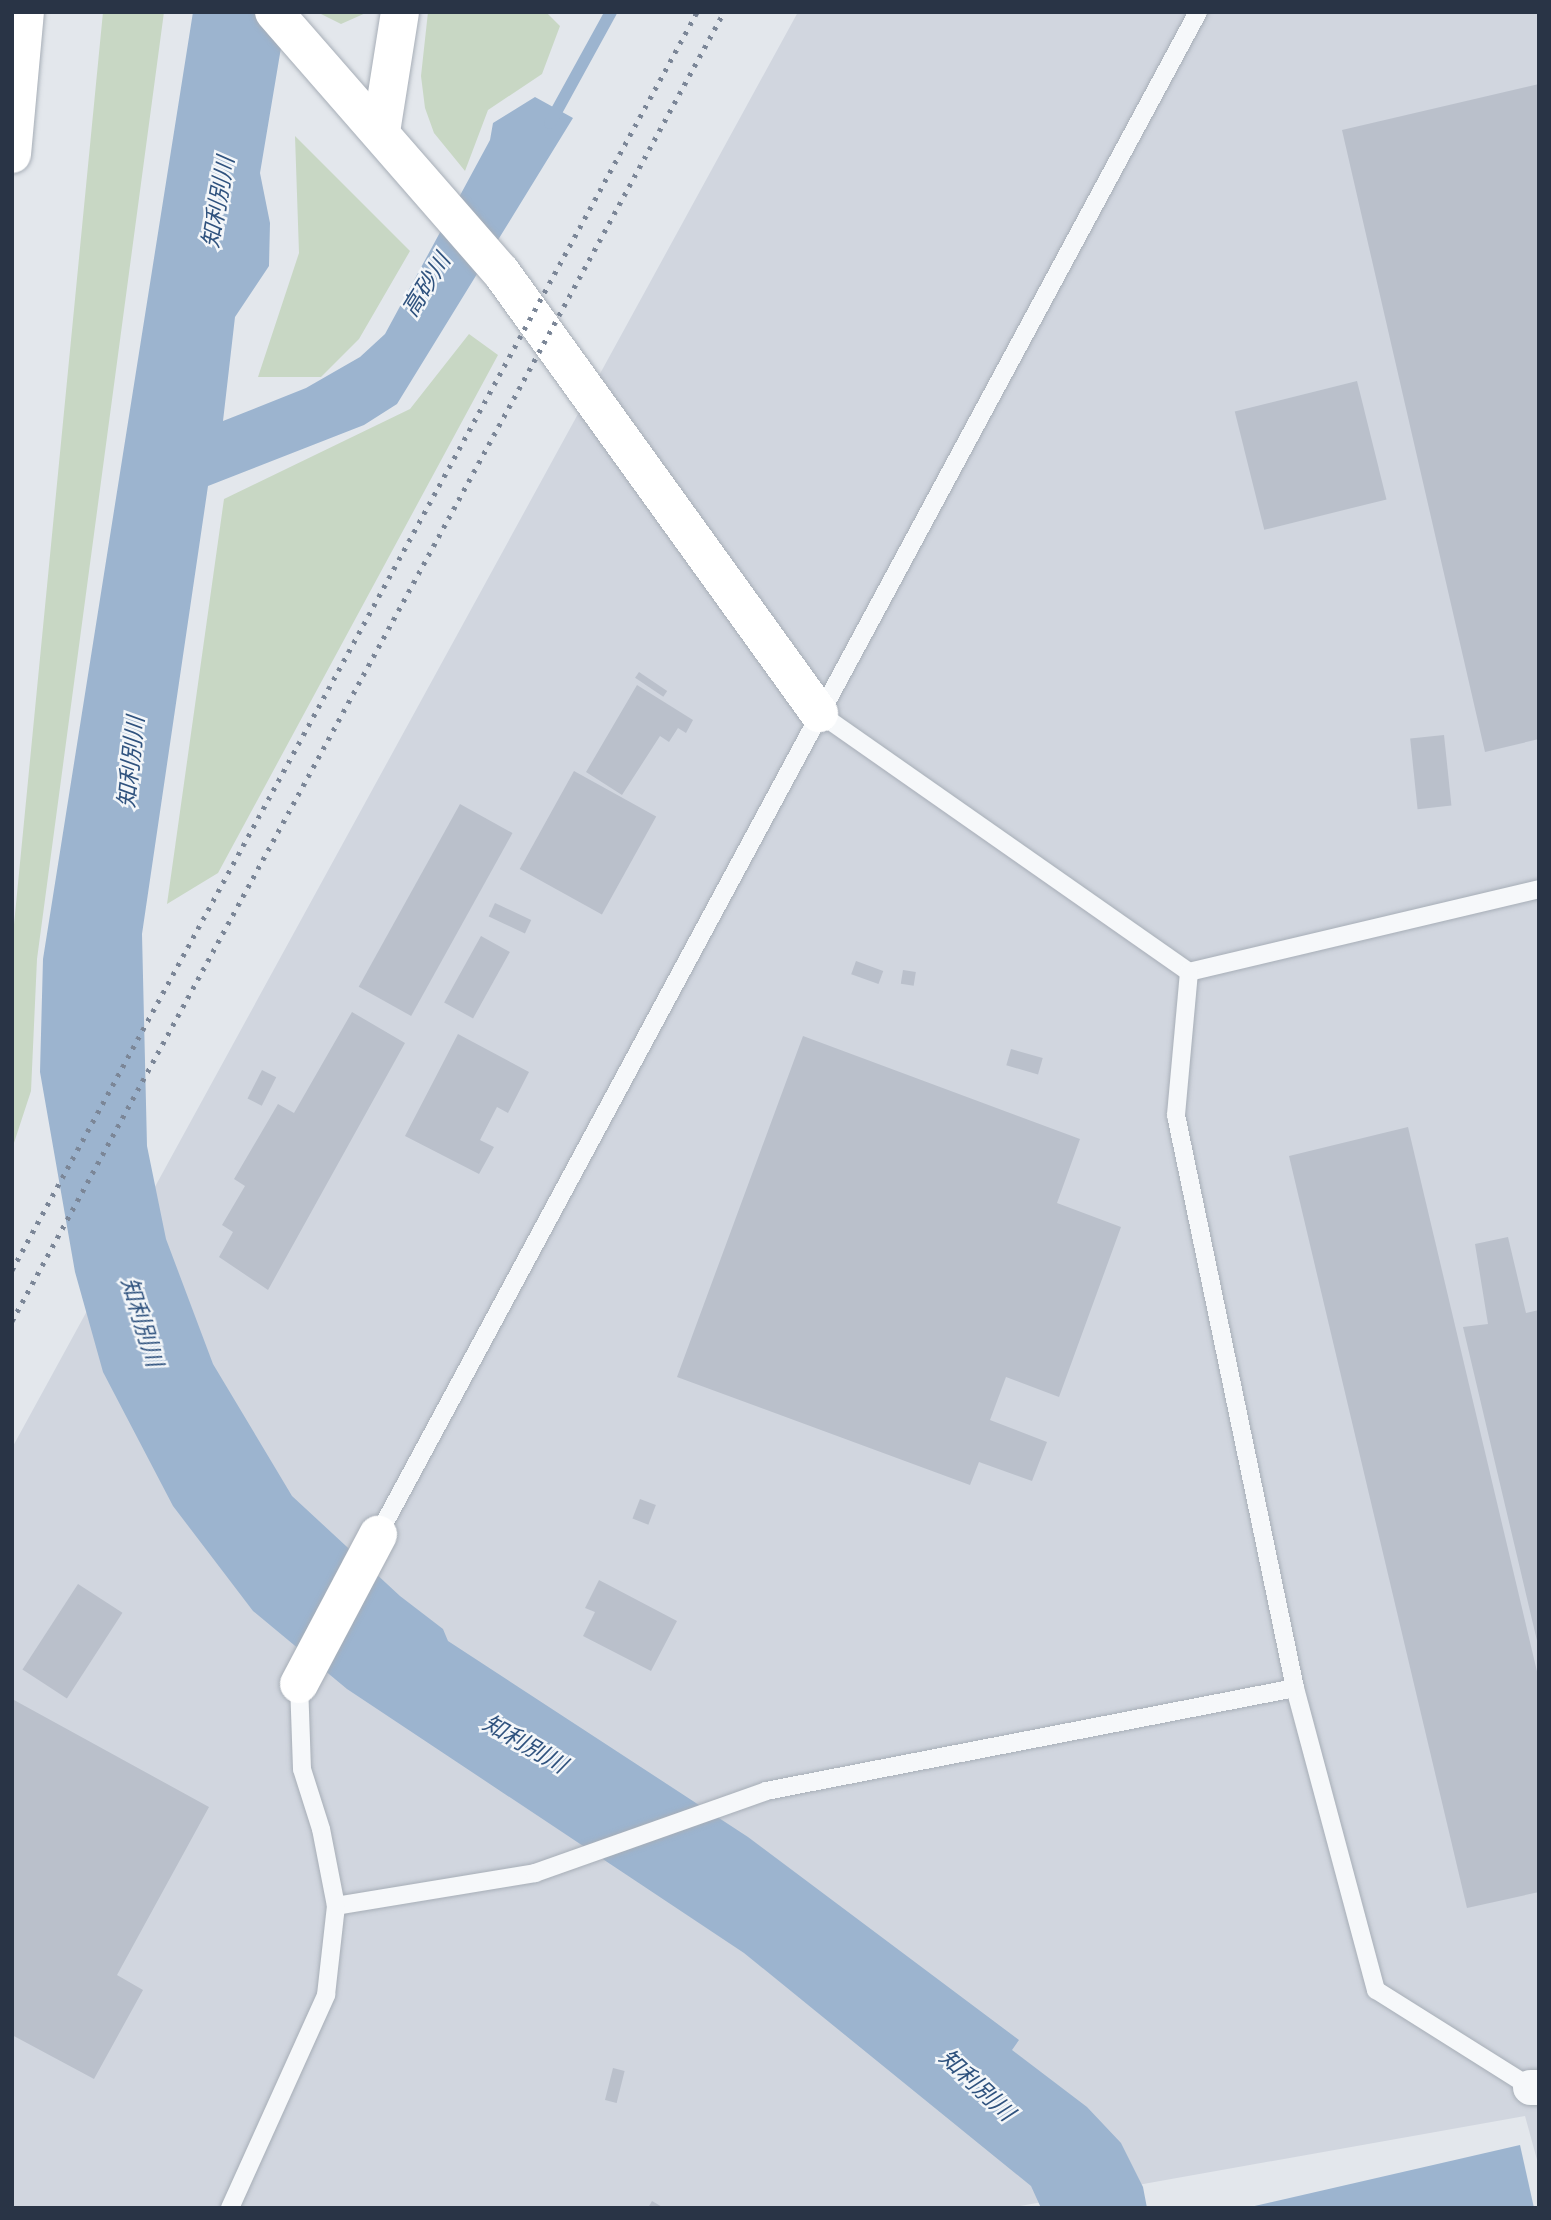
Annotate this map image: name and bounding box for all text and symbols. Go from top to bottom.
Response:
water label: 知利別川 [196,154,240,250]
water label: 高砂川 [396,248,456,322]
water label: 知利別川 [112,715,150,809]
water label: 知利別川 [115,1274,169,1370]
water label: 知利別川 [478,1709,572,1779]
water label: 知利別川 [934,2044,1020,2126]

